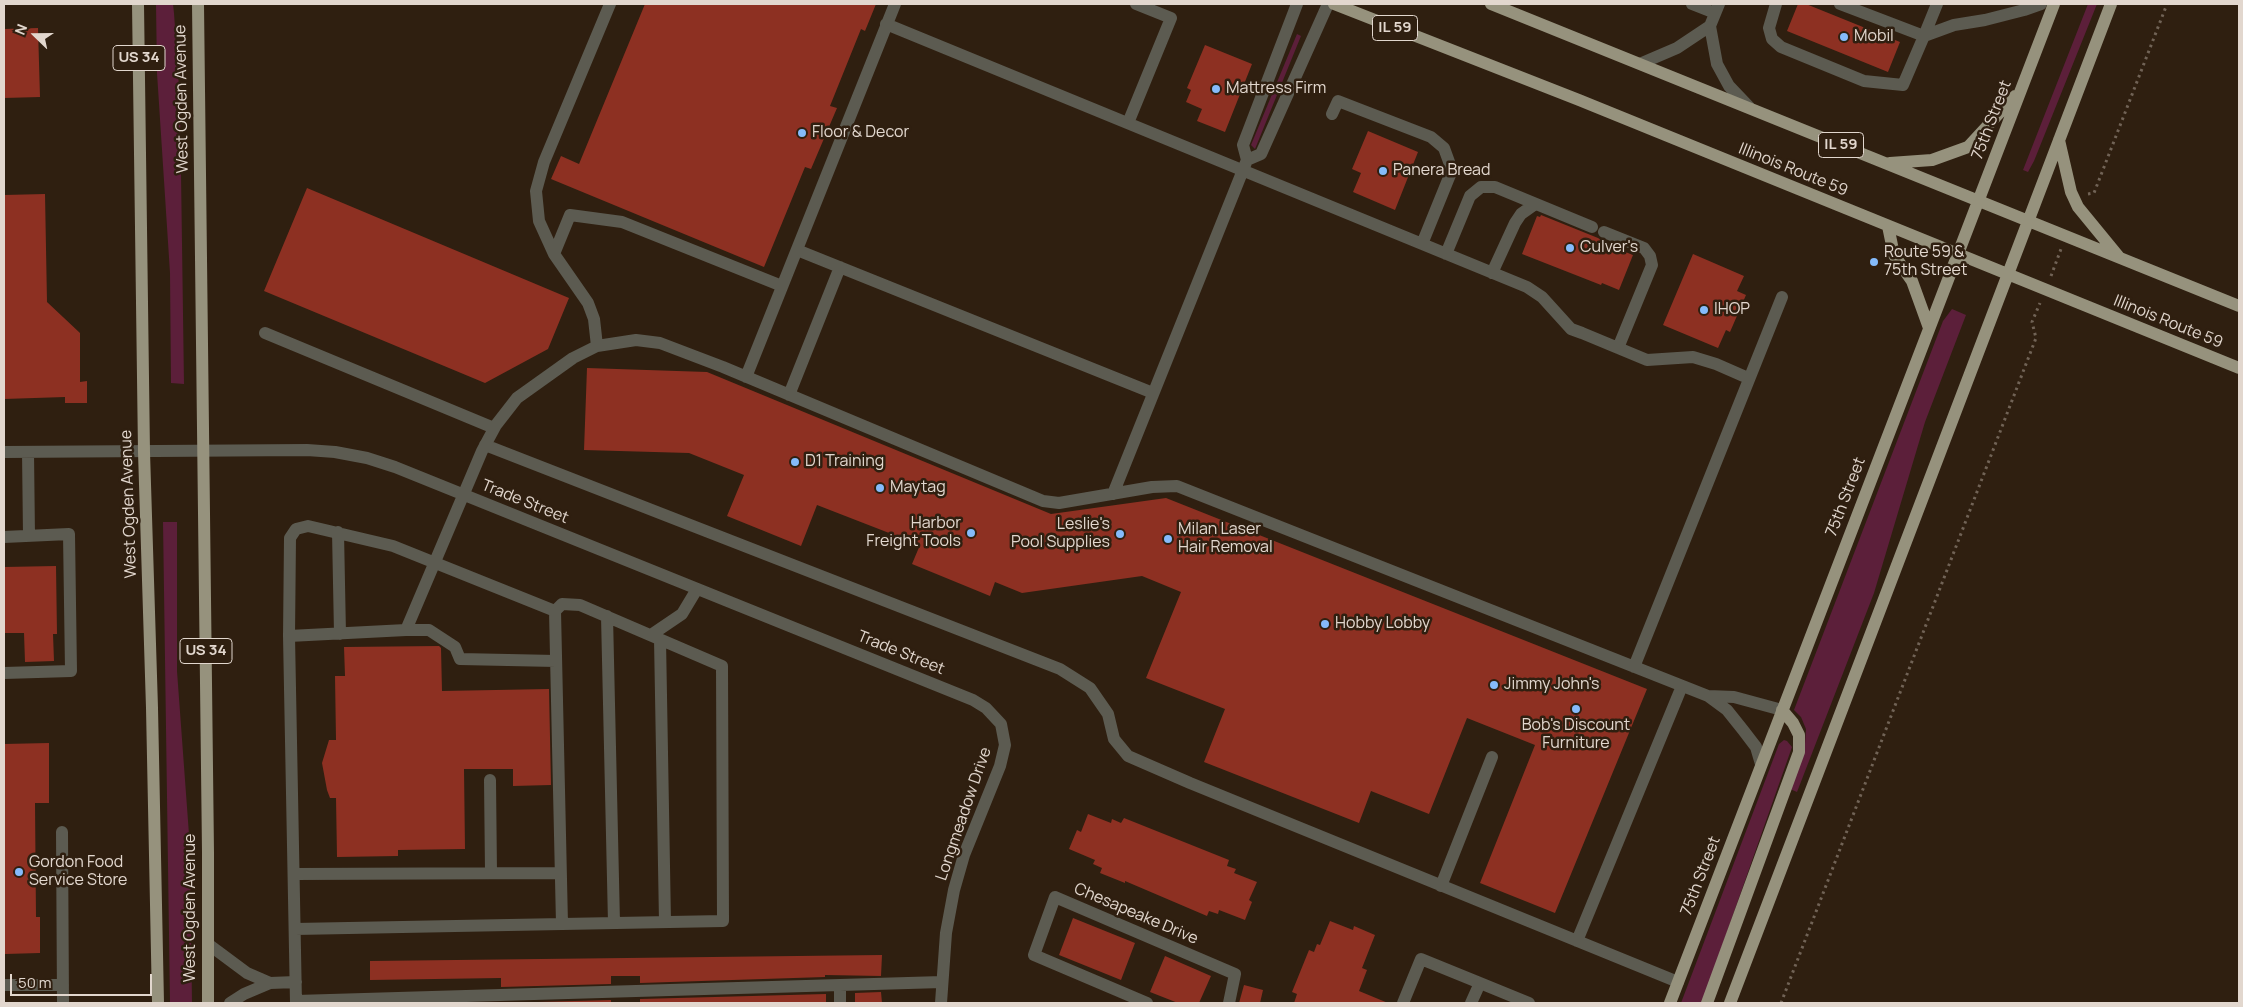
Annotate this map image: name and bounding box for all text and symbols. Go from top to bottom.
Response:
north arrow [10,10,60,60]
road number: IL 59 [1372,15,1418,40]
text: N [10,21,31,37]
street label: West Ogden Avenue [171,25,193,173]
place label: Mobil [1854,27,1894,47]
marker: Mobil [1838,31,1850,43]
road number: US 34 [113,46,165,70]
street label: 75th Street [1968,78,2016,162]
place label: Mattress Firm [1226,79,1326,99]
marker: Mattress Firm [1210,83,1222,95]
place label: Floor & Decor [812,123,909,143]
marker: Floor & Decor [796,127,808,139]
road number: IL 59 [1818,132,1864,158]
street label: Illinois Route 59 [1736,139,1850,201]
place label: Panera Bread [1393,161,1490,181]
marker: Panera Bread [1377,165,1389,177]
place label: Culver's [1580,238,1638,258]
marker: Culver's [1564,242,1576,254]
place label: Route 59 & 75th Street [1884,243,1967,281]
marker: Route 59 & 75th Street [1868,256,1880,268]
street label: Illinois Route 59 [2111,291,2225,353]
place label: IHOP [1714,300,1750,320]
marker: IHOP [1698,304,1710,316]
street label: West Ogden Avenue [117,429,141,579]
place label: D1 Training [805,452,884,472]
street label: 75th Street [1822,455,1870,539]
marker: D1 Training [789,456,801,468]
street label: Trade Street [479,476,571,528]
place label: Maytag [890,478,946,498]
marker: Maytag [874,482,886,494]
place label: Harbor Freight Tools [866,514,961,552]
place label: Leslie's Pool Supplies [1011,515,1110,553]
place label: Milan Laser Hair Removal [1178,520,1273,558]
marker: Harbor Freight Tools [965,527,977,539]
marker: Leslie's Pool Supplies [1114,528,1126,540]
marker: Milan Laser Hair Removal [1162,533,1174,545]
place label: Hobby Lobby [1335,614,1430,634]
marker: Hobby Lobby [1319,618,1331,630]
street label: Trade Street [855,627,947,679]
road number: US 34 [180,638,232,664]
place label: Jimmy John's [1504,675,1599,695]
marker: Jimmy John's [1488,679,1500,691]
marker: Bob's Discount Furniture [1570,703,1582,715]
place label: Bob's Discount Furniture [1522,716,1630,754]
street label: Longmeadow Drive [932,745,996,883]
street label: West Ogden Avenue [181,834,201,982]
street label: 75th Street [1677,834,1725,918]
place label: Gordon Food Service Store [29,853,127,891]
marker: Gordon Food Service Store [13,866,25,878]
street label: Chesapeake Drive [1071,879,1201,949]
scale bar [12,964,155,996]
text: 50 m [18,972,52,993]

